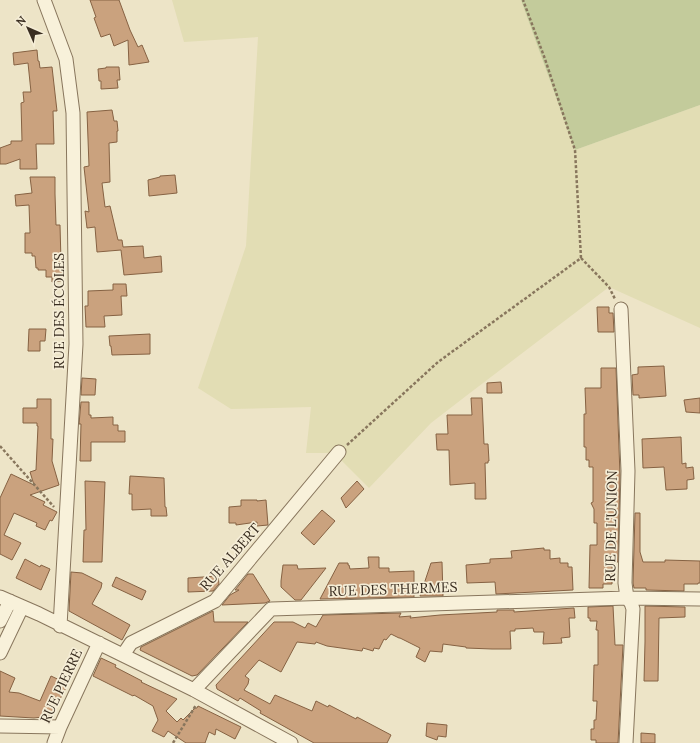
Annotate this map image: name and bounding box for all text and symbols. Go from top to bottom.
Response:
north arrow [8,8,48,48]
text: N [13,13,29,29]
street label: RUE DES ÉCOLES [50,253,68,369]
street label: RUE DE L'UNION [601,470,621,582]
street label: RUE ALBERT [196,520,264,594]
street label: RUE DES THERMES [328,578,458,600]
street label: RUE PIERRE [36,646,86,726]

